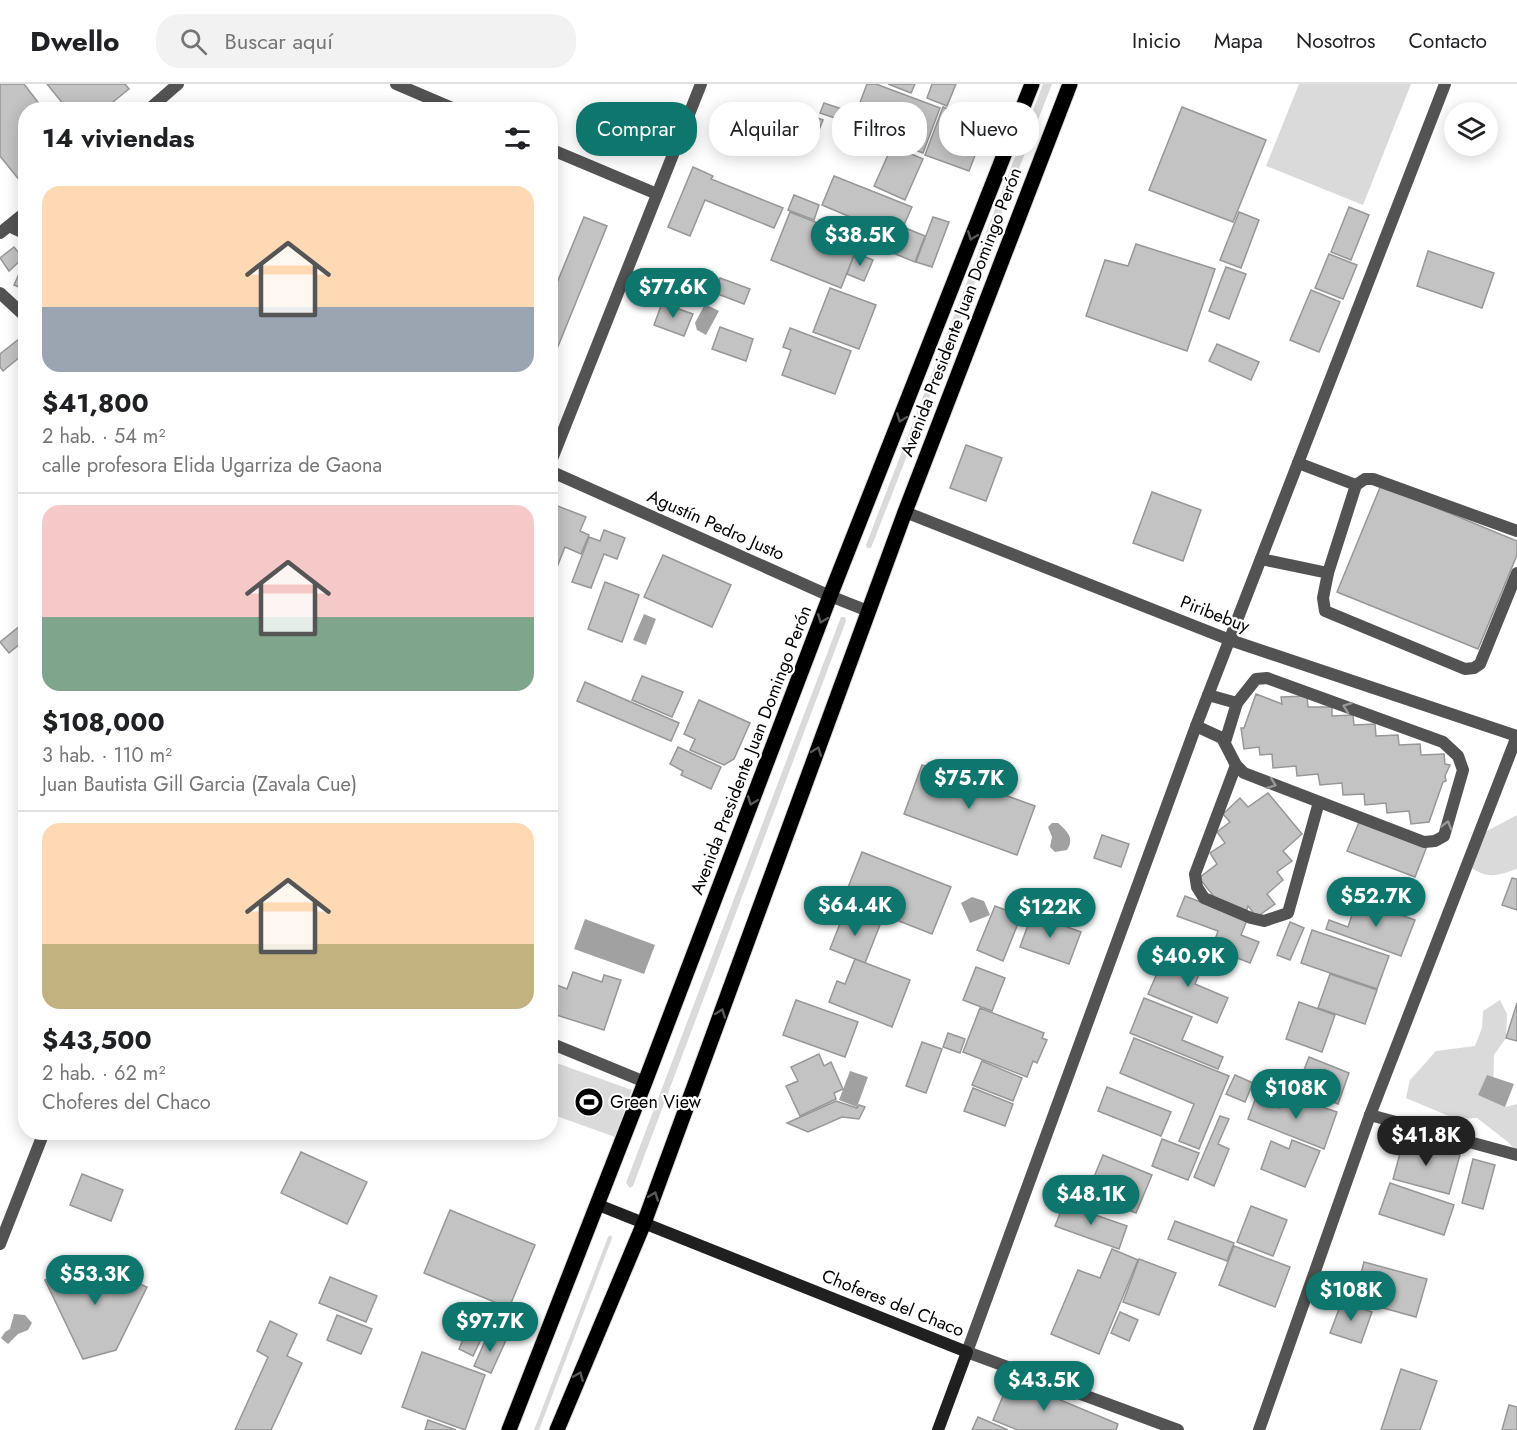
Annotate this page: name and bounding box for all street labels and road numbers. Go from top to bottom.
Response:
street label: Avenida Presidente Juan Domingo Perón [894,164,1028,460]
street label: Agustín Pedro Justo [643,483,789,567]
street label: Piribebuy [1176,589,1254,639]
street label: Avenida Presidente Juan Domingo Perón [684,602,818,898]
street label: Choferes del Chaco [818,1263,968,1344]

